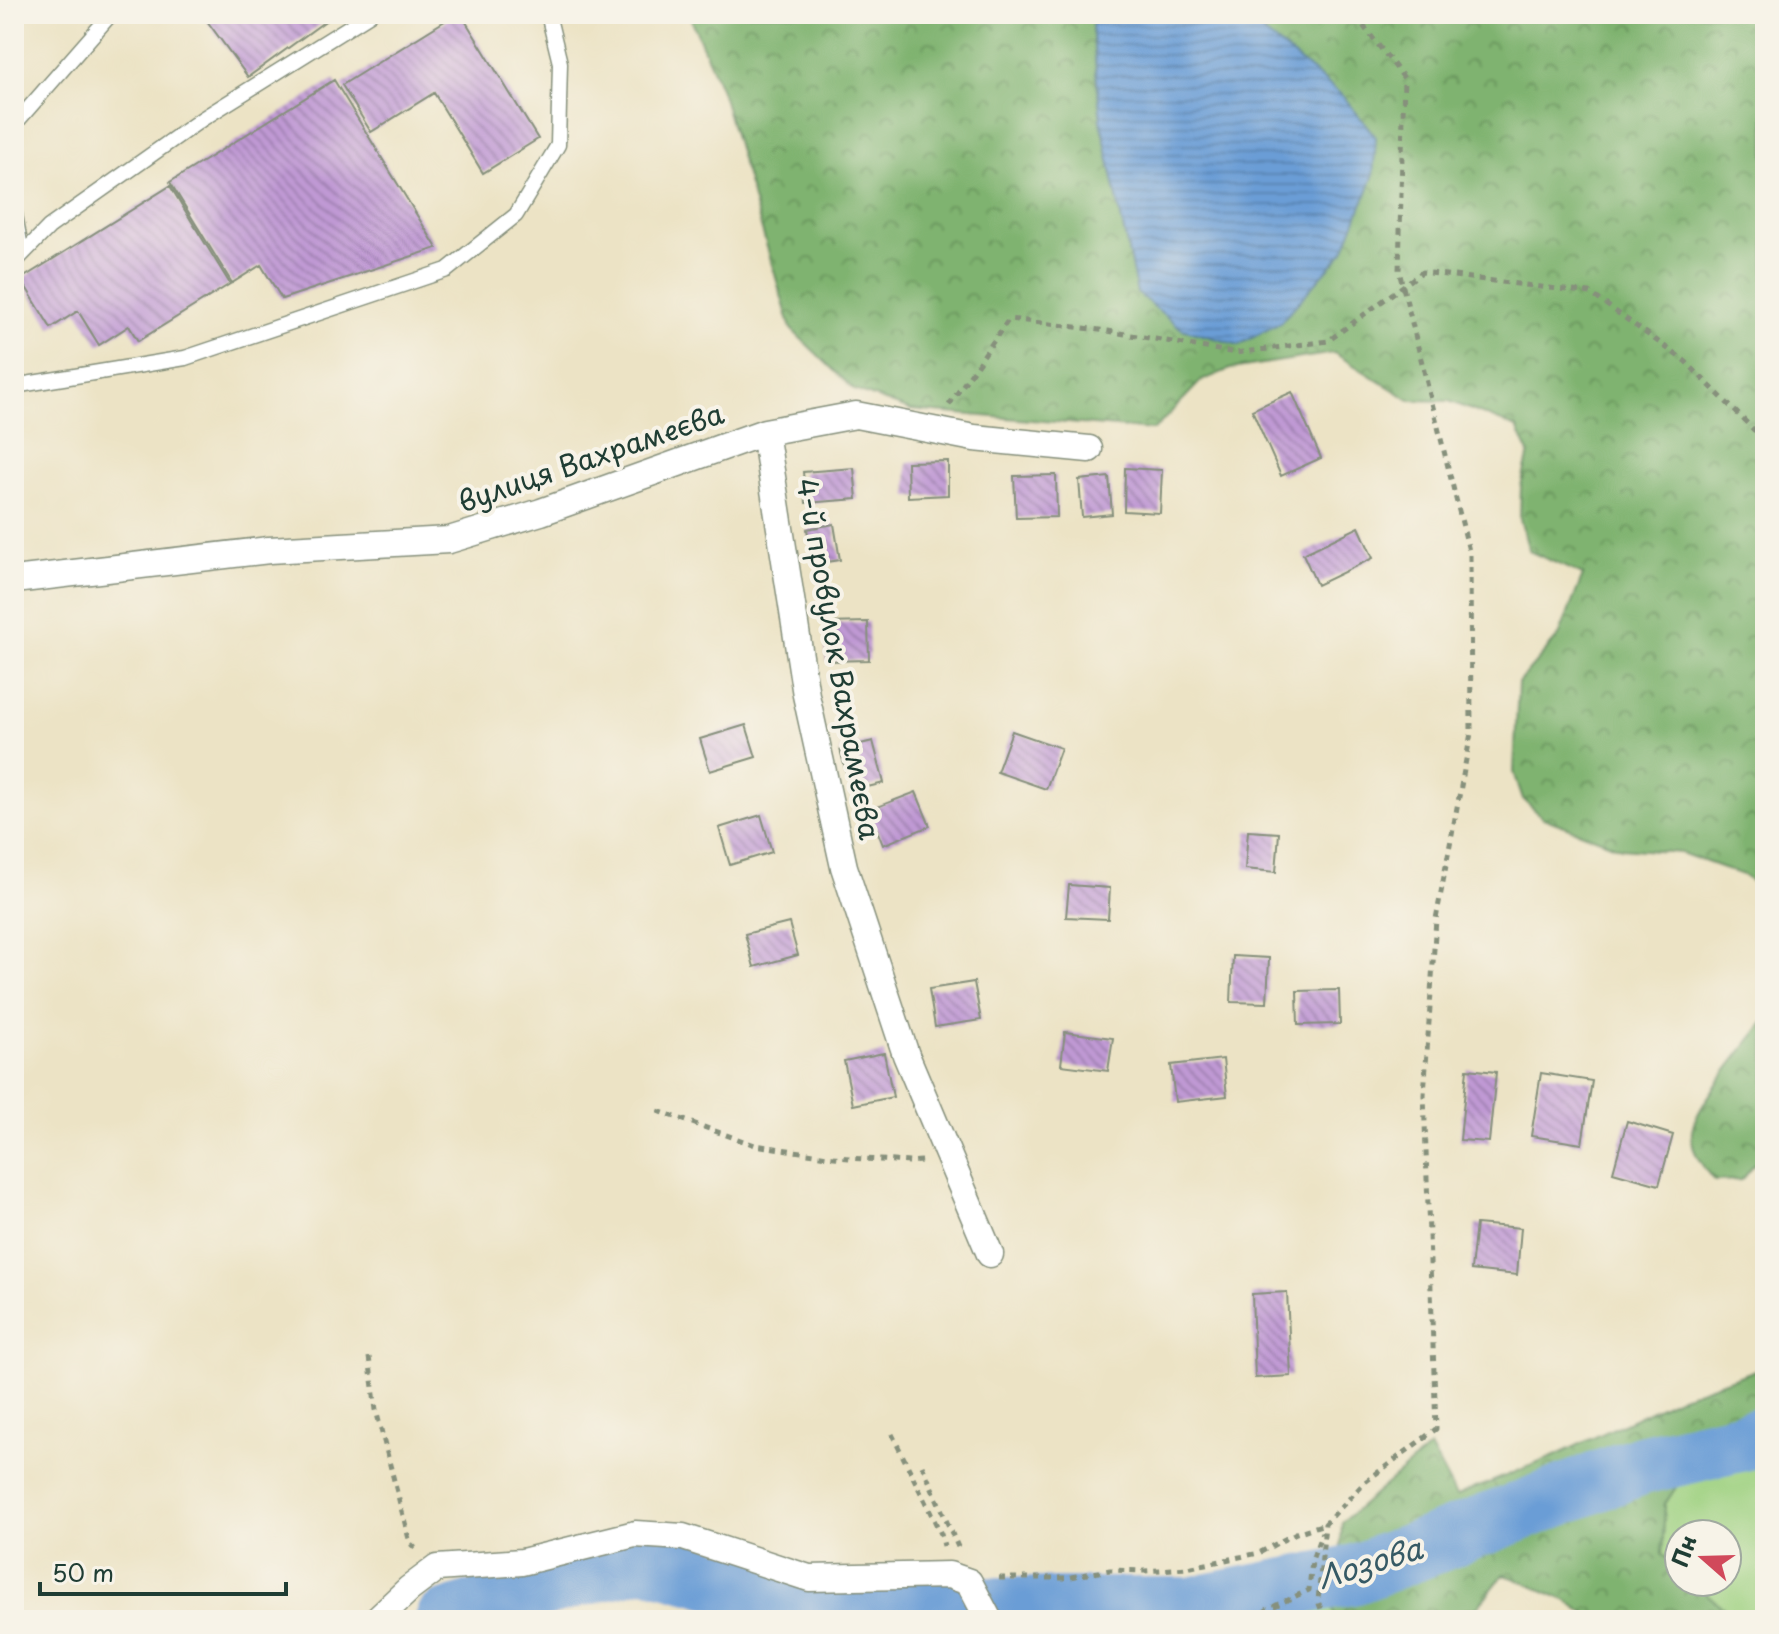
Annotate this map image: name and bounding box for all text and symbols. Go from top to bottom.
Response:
street label: вулиця Вахрамеєва [452,391,729,522]
street label: 4-й провулок Вахрамеєва [786,475,893,843]
north arrow [1663,1518,1743,1598]
water label: Лозова [1311,1524,1428,1599]
text: Пн [1662,1530,1704,1571]
scale bar [40,1546,286,1596]
text: 50 m [52,1554,114,1590]

